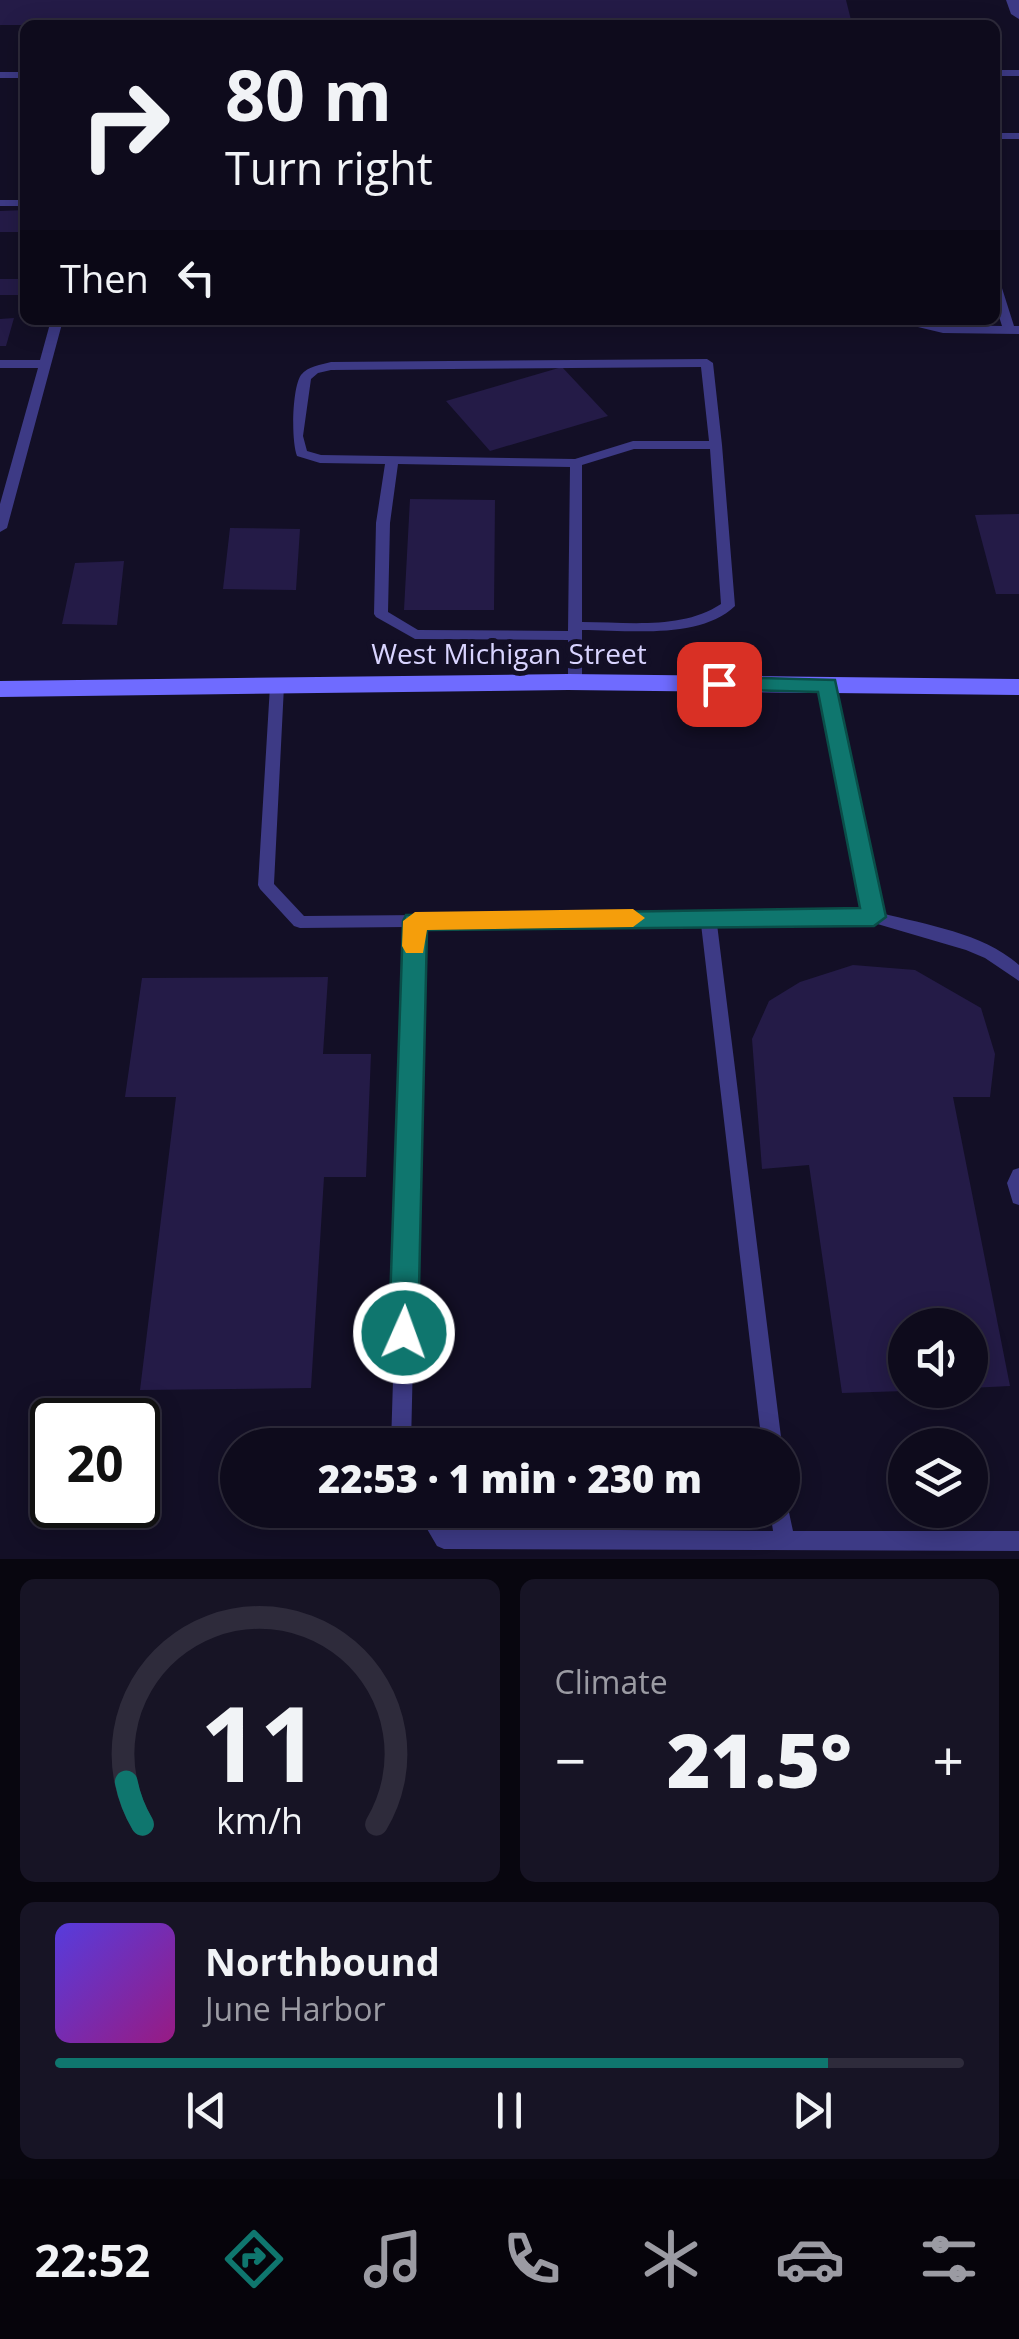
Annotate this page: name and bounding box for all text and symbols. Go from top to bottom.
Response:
text: 80 m [225,46,392,142]
icon: right [60,60,190,190]
text: Turn right [225,137,433,198]
icon: left [169,250,224,305]
text: Then [60,252,149,304]
street label: West Michigan Street [371,634,647,672]
pin [677,642,762,727]
icon: arrive [692,657,747,712]
position arrow [352,1281,456,1385]
map controls [888,1308,988,1528]
button: sound [888,1308,988,1408]
speed limit sign: 20 [30,1398,160,1528]
button: layers [888,1428,988,1528]
text: 22:53 · 1 min · 230 m [318,1452,702,1504]
text: Climate [555,1660,668,1703]
text: 11 [200,1671,319,1812]
text: 21.5° [667,1708,852,1810]
text: − [555,1722,586,1797]
text: + [933,1722,964,1797]
text: km/h [216,1796,303,1844]
text: Northbound [205,1935,440,1987]
text: June Harbor [205,1987,385,2030]
icon: previous [179,2083,234,2138]
icon: pause [482,2083,537,2138]
icon: next [785,2083,840,2138]
icon: directions [219,2224,289,2294]
icon: music [358,2224,428,2294]
icon: phone [497,2224,567,2294]
icon: climate [636,2224,706,2294]
icon: car [775,2224,845,2294]
icon: filters [914,2224,984,2294]
text: 22:52 [35,2229,150,2290]

